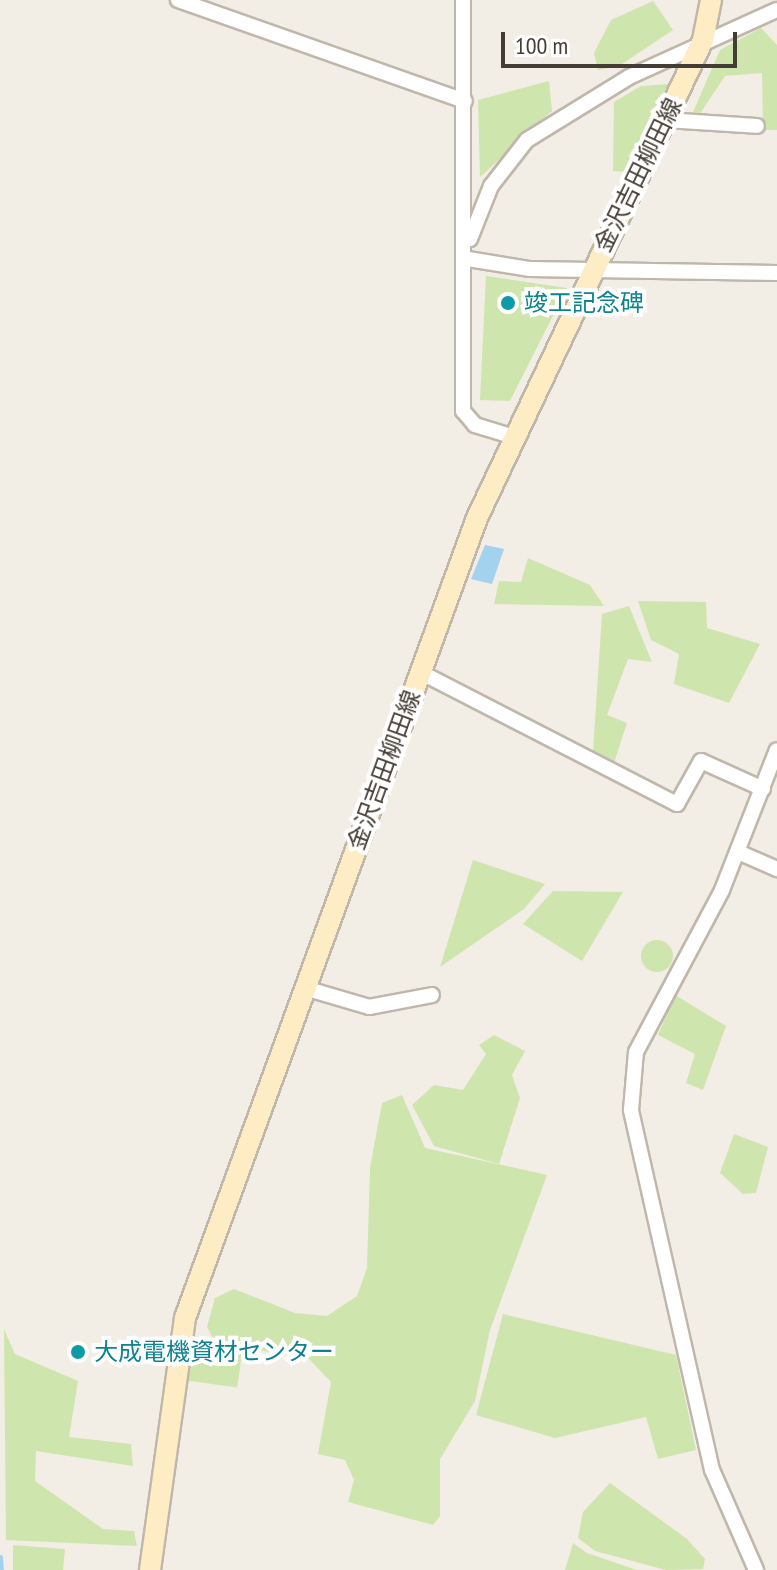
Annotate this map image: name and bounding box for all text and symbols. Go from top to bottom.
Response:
scale bar [505,16,741,66]
text: 100 m [515,30,568,61]
street label: 金沢吉田柳田線 [588,93,688,257]
place label: 竣工記念碑 [524,289,644,317]
marker: 竣工記念碑 [499,294,517,312]
street label: 金沢吉田柳田線 [342,686,426,854]
place label: 大成電機資材センター [94,1338,334,1366]
marker: 大成電機資材センター [69,1343,87,1361]

